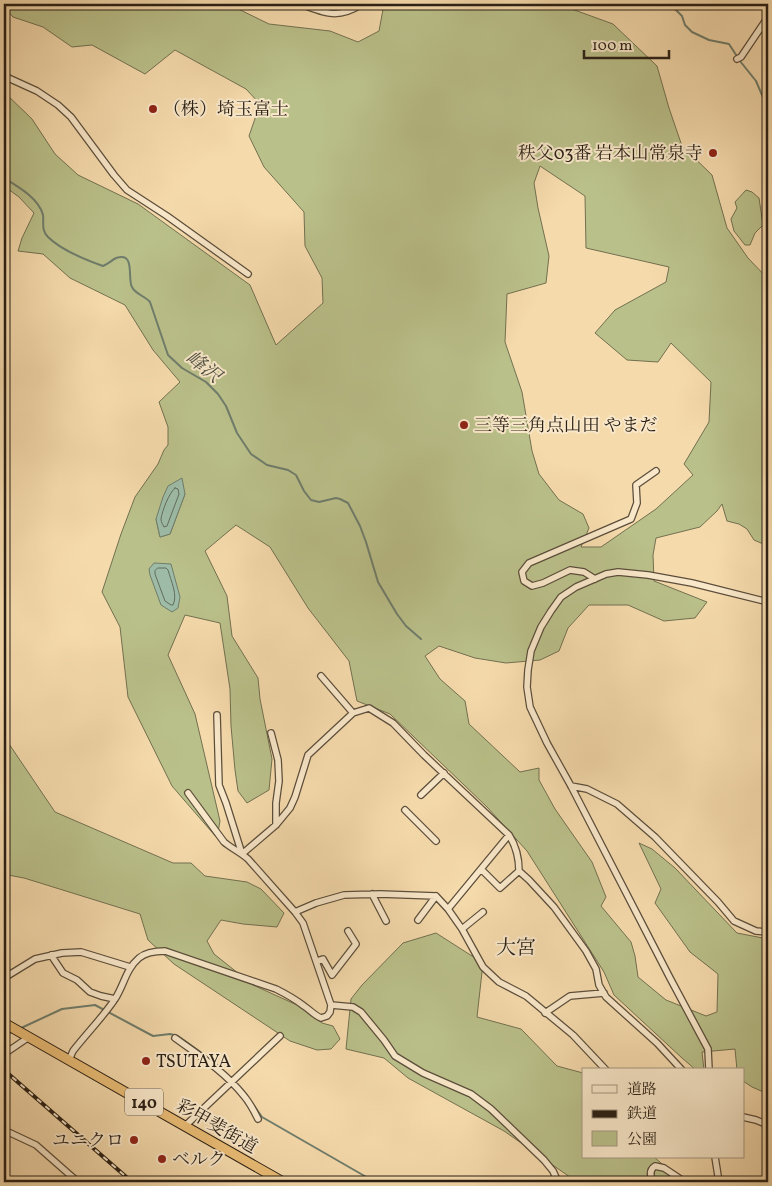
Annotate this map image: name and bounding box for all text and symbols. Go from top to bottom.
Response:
scale bar [584,28,670,60]
text: 100 m [592,36,632,57]
place label: （株）埼玉富士 [163,98,289,123]
marker: （株）埼玉富士 [147,103,159,115]
place label: 秩父03番 岩本山常泉寺 [518,142,703,167]
marker: 秩父03番 岩本山常泉寺 [707,147,719,159]
water label: 峰沢 [180,346,227,391]
place label: 三等三角点山田 やまだ [474,414,658,439]
marker: 三等三角点山田 やまだ [458,419,470,431]
district label: 大宮 [496,935,536,963]
place label: TSUTAYA [156,1050,231,1075]
marker: TSUTAYA [140,1055,152,1067]
legend [582,1068,744,1158]
text: 道路 [627,1080,657,1101]
road number: 140 [125,1088,163,1116]
street label: 彩甲斐街道 [171,1094,261,1161]
text: 鉄道 [627,1104,657,1125]
place label: ユニクロ [52,1129,124,1154]
text: 公園 [627,1130,657,1151]
marker: ユニクロ [128,1134,140,1146]
place label: ベルク [172,1148,226,1173]
marker: ベルク [156,1153,168,1165]

